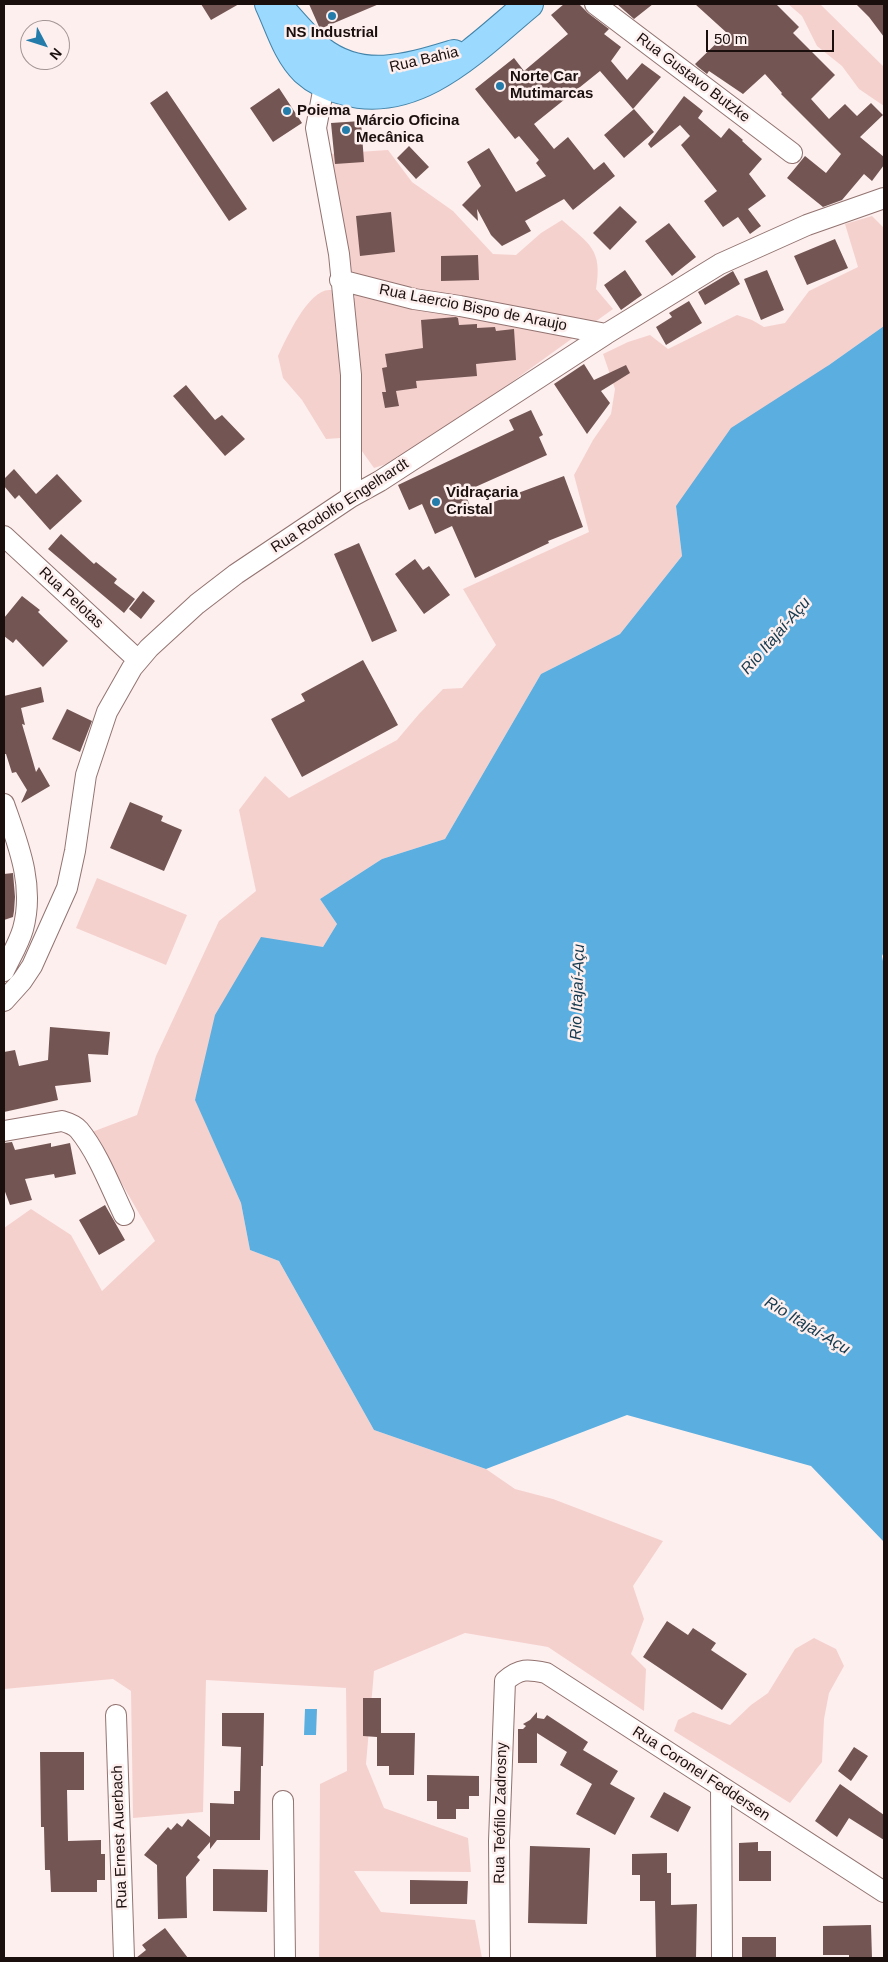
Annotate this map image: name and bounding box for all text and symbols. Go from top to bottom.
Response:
marker: NS Industrial [326,10,338,22]
north arrow [20,20,70,70]
scale bar [708,20,836,52]
place label: NS Industrial [286,24,378,42]
street label: Rua Gustavo Butzke [633,29,753,127]
text: 50 m [714,30,747,47]
street label: Rua Bahia [388,43,460,77]
text: N [46,45,65,63]
place label: Norte Car Mutimarcas [510,68,593,103]
marker: Norte Car Mutimarcas [494,80,506,92]
place label: Poiema [297,102,350,120]
marker: Poiema [281,105,293,117]
place label: Márcio Oficina Mecânica [356,112,459,147]
marker: Márcio Oficina Mecânica [340,124,352,136]
street label: Rua Laercio Bispo de Araujo [378,281,568,335]
street label: Rua Rodolfo Engelhardt [268,455,412,557]
place label: Vidraçaria Cristal [446,484,518,519]
marker: Vidraçaria Cristal [430,496,442,508]
street label: Rua Pelotas [35,564,107,632]
water label: Rio Itajaí-Açu [737,593,815,679]
water label: Rio Itajaí-Açu [567,944,589,1040]
water label: Rio Itajaí-Açu [761,1293,853,1359]
street label: Rua Coronel Feddersen [629,1723,773,1825]
street label: Rua Teófilo Zadrosny [491,1742,511,1884]
street label: Rua Ernest Auerbach [109,1765,131,1909]

